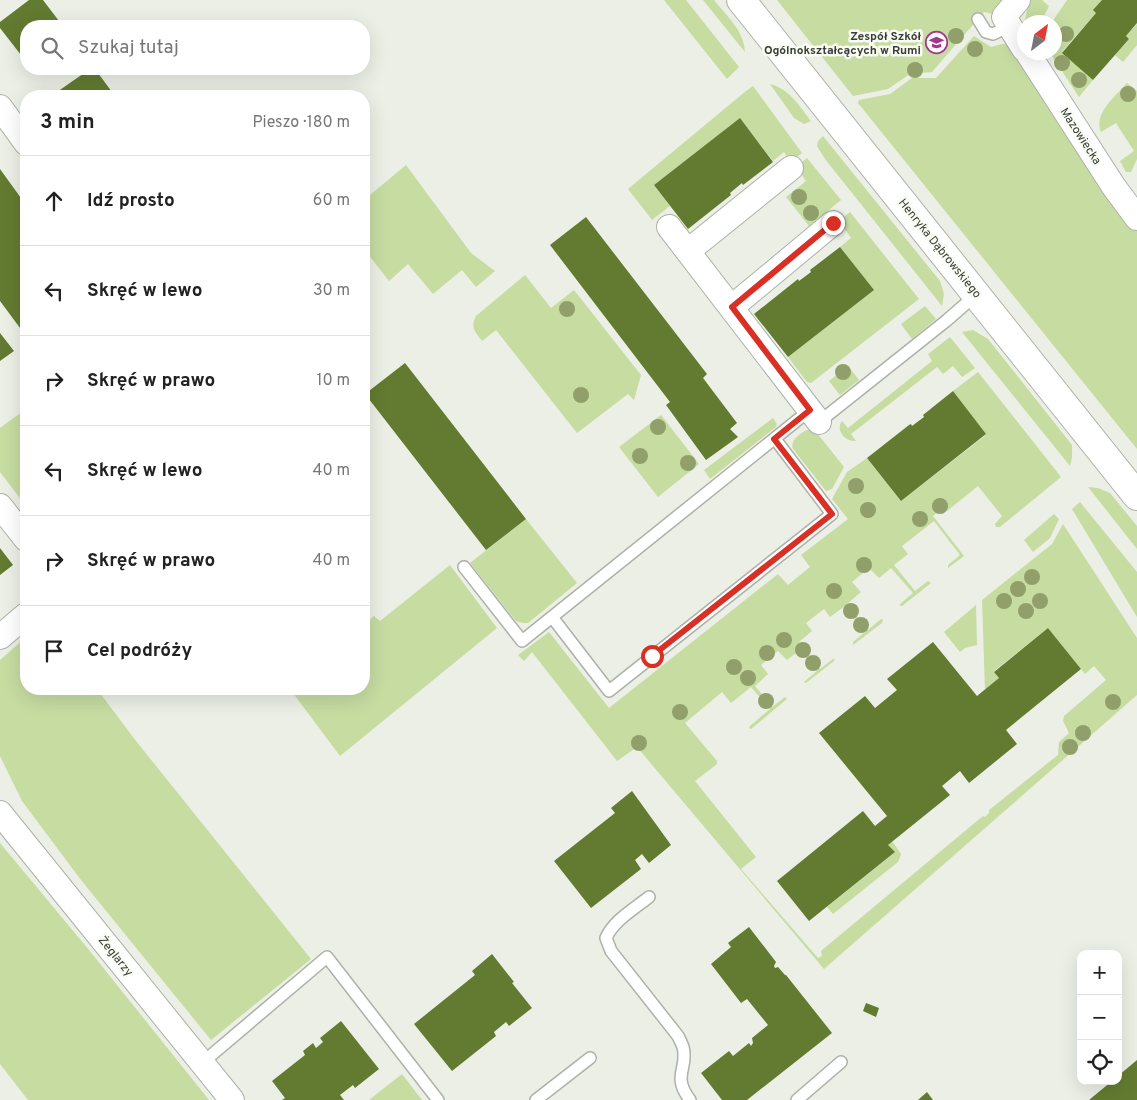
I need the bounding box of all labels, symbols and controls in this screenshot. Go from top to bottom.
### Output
north arrow [1017,15,1062,60]
search box [20,20,370,75]
place label: Zespół Szkół Ogólnokształcących w Rumi [764,29,921,59]
school or university icon: Zespół Szkół Ogólnokształcących w Rumi [925,31,949,55]
icon: search [38,34,66,62]
text: Szukaj tutaj [78,36,179,60]
street label: Mazowiecka [1056,105,1105,168]
text: 3 min [40,109,95,136]
text: Pieszo · 180 m [253,113,350,133]
icon: ahead [40,187,68,215]
text: Idź prosto [87,189,175,213]
text: 60 m [313,191,350,211]
street label: Henryka Dąbrowskiego [894,195,985,302]
route end [822,212,845,235]
icon: left [40,277,68,305]
text: Skręć w lewo [87,279,202,303]
text: 30 m [313,281,350,301]
icon: right [40,367,68,395]
text: Skręć w prawo [87,369,215,393]
text: 10 m [316,371,350,391]
icon: left [40,457,68,485]
text: Skręć w lewo [87,459,202,483]
text: 40 m [312,461,350,481]
icon: right [40,547,68,575]
text: Skręć w prawo [87,549,215,573]
text: 40 m [312,551,350,571]
icon: arrive [40,637,68,665]
text: Cel podróży [87,639,192,663]
route start [641,645,664,668]
street label: Żeglarzy [94,933,136,980]
map controls [1077,950,1122,1085]
button: + [1077,950,1122,995]
button: − [1077,995,1122,1040]
button: locate [1077,1040,1122,1085]

